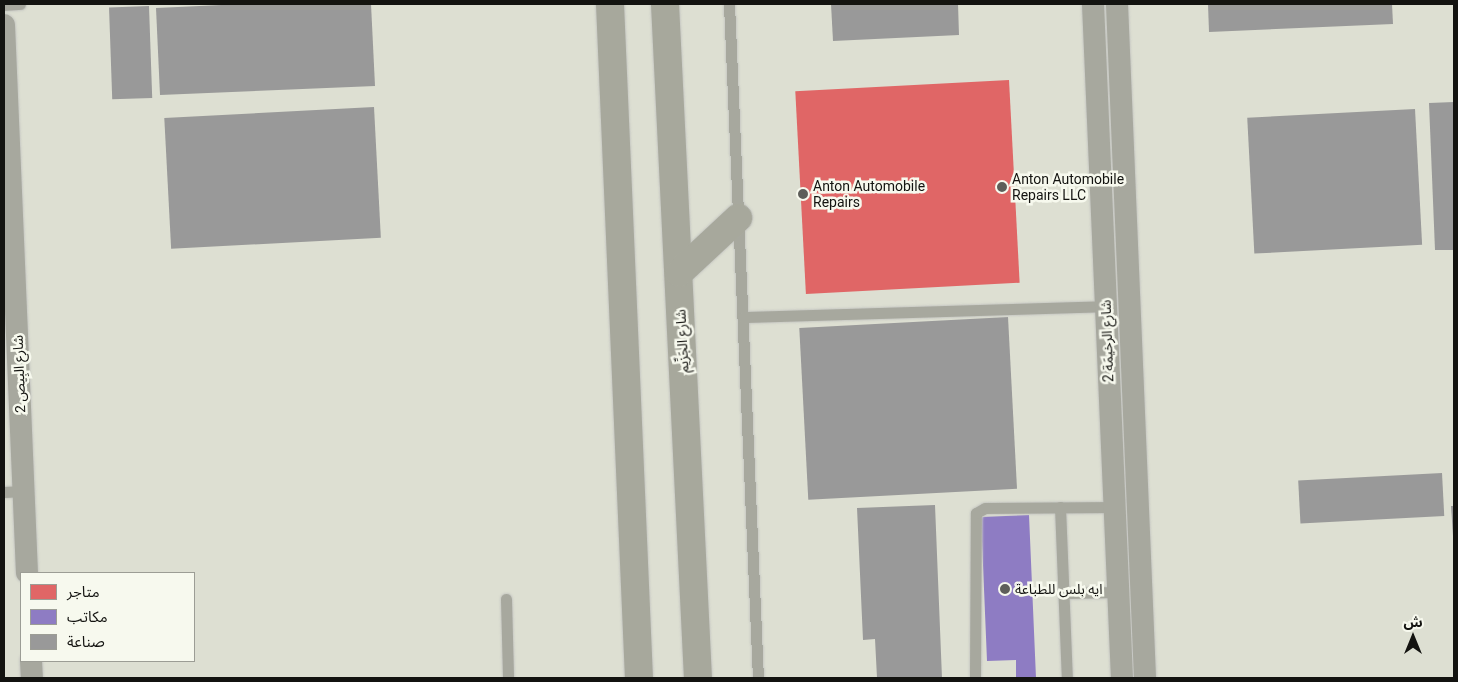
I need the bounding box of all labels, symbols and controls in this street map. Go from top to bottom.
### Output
place label: Anton Automobile Repairs LLC [1012,171,1124,203]
place label: Anton Automobile Repairs [813,178,925,210]
marker: Anton Automobile Repairs LLC [996,181,1008,193]
marker: Anton Automobile Repairs [797,188,809,200]
street label: شارع الرخيمَة 2 [1097,300,1117,382]
street label: شارع الجَزِّيم [672,309,692,373]
street label: شارع البِيص 2 [9,335,29,413]
legend [20,572,195,662]
place label: ايه بلس للطباعة [1015,581,1103,597]
text: متاجر [67,583,100,601]
marker: ايه بلس للطباعة [999,583,1011,595]
text: مكاتب [67,608,108,626]
north arrow [1388,612,1438,662]
text: ش [1403,614,1423,630]
text: صناعة [67,633,105,651]

